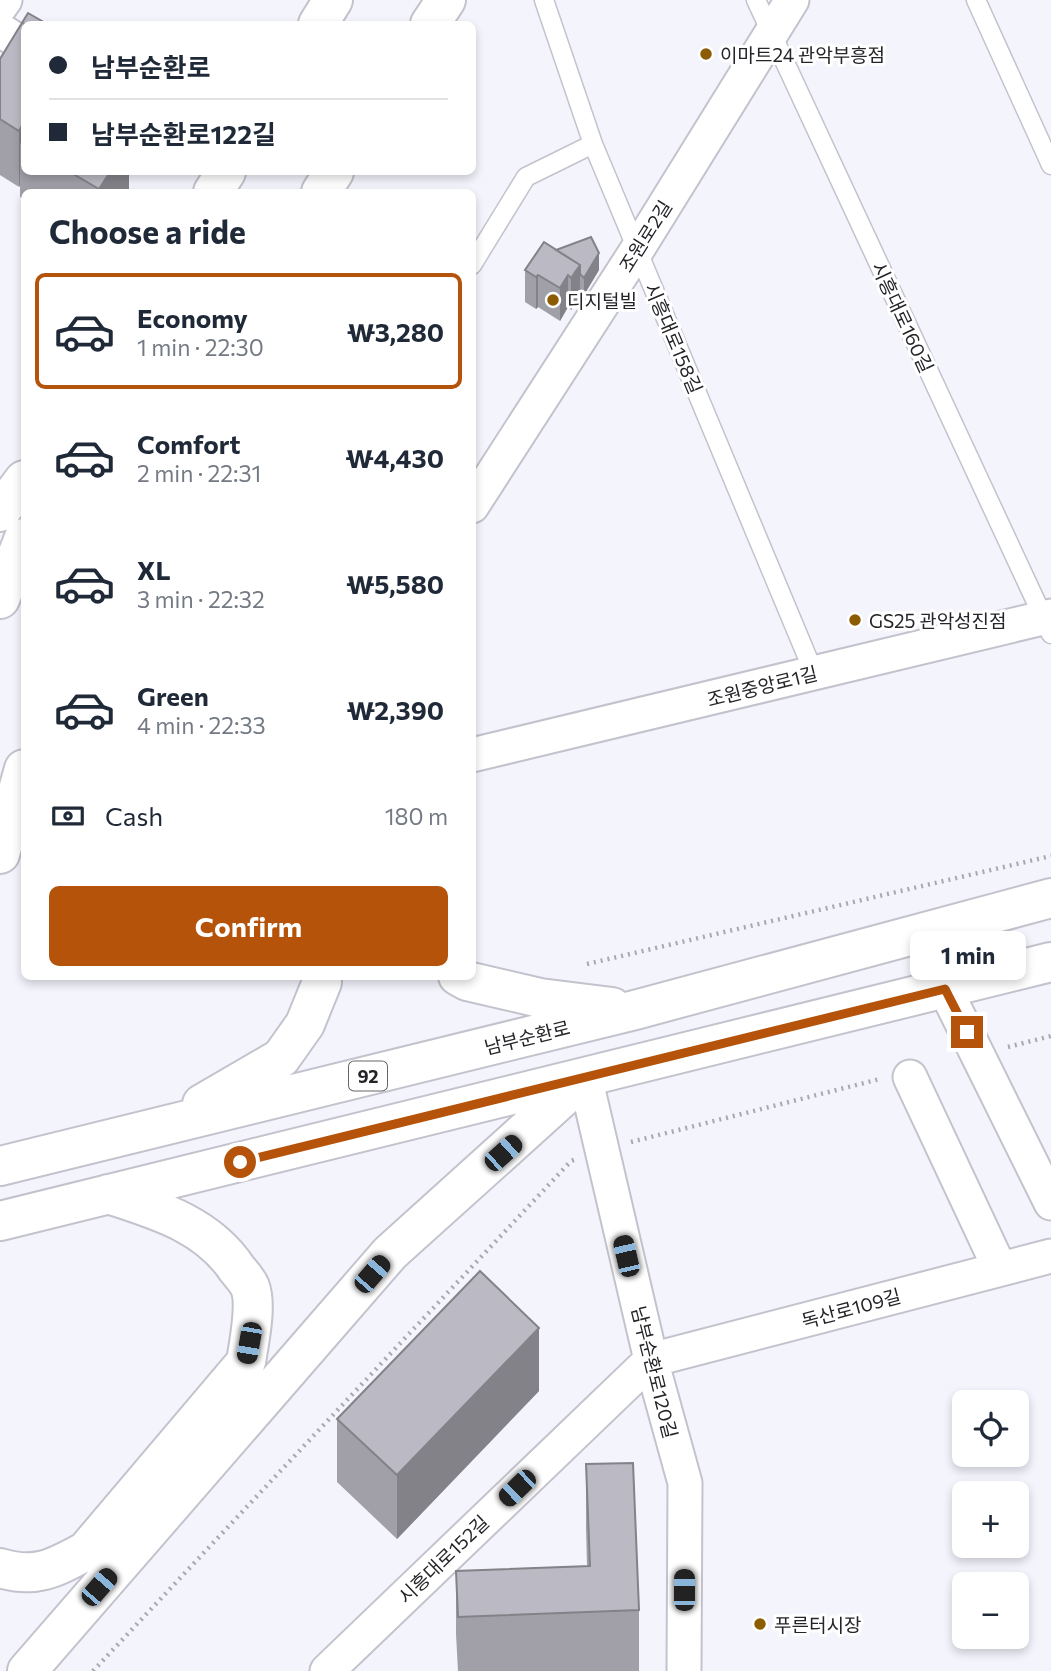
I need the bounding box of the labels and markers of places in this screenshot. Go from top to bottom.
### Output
place label: 이마트24 관악부흥점 [720,43,885,66]
marker: 이마트24 관악부흥점 [698,46,714,62]
place label: 디지털빌 [567,289,637,312]
marker: 디지털빌 [545,292,561,308]
place label: GS25 관악성진점 [869,609,1007,632]
marker: GS25 관악성진점 [847,612,863,628]
place label: 푸른터시장 [774,1613,861,1636]
marker: 푸른터시장 [752,1616,768,1632]

